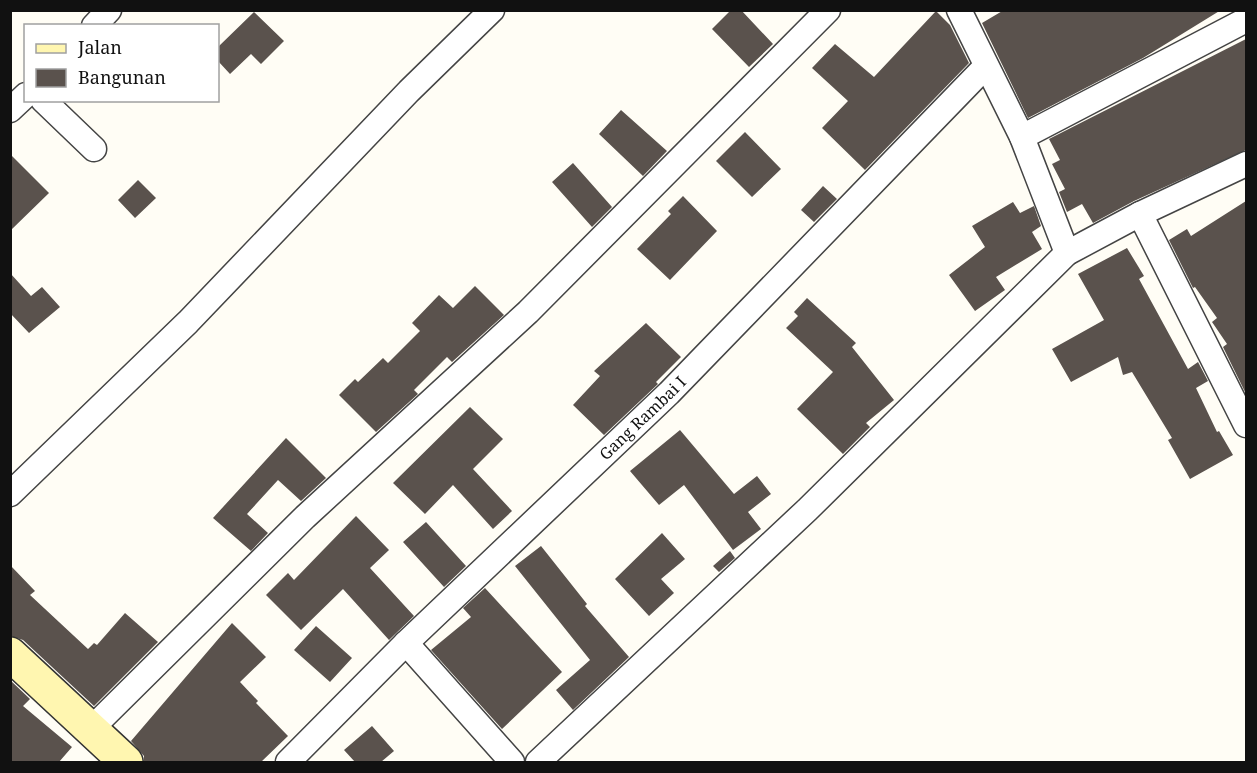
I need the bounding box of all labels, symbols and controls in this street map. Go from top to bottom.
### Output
legend [24,24,219,102]
text: Jalan [77,35,122,59]
text: Bangunan [78,65,166,89]
street label: Gang Rambai I [594,371,691,465]

